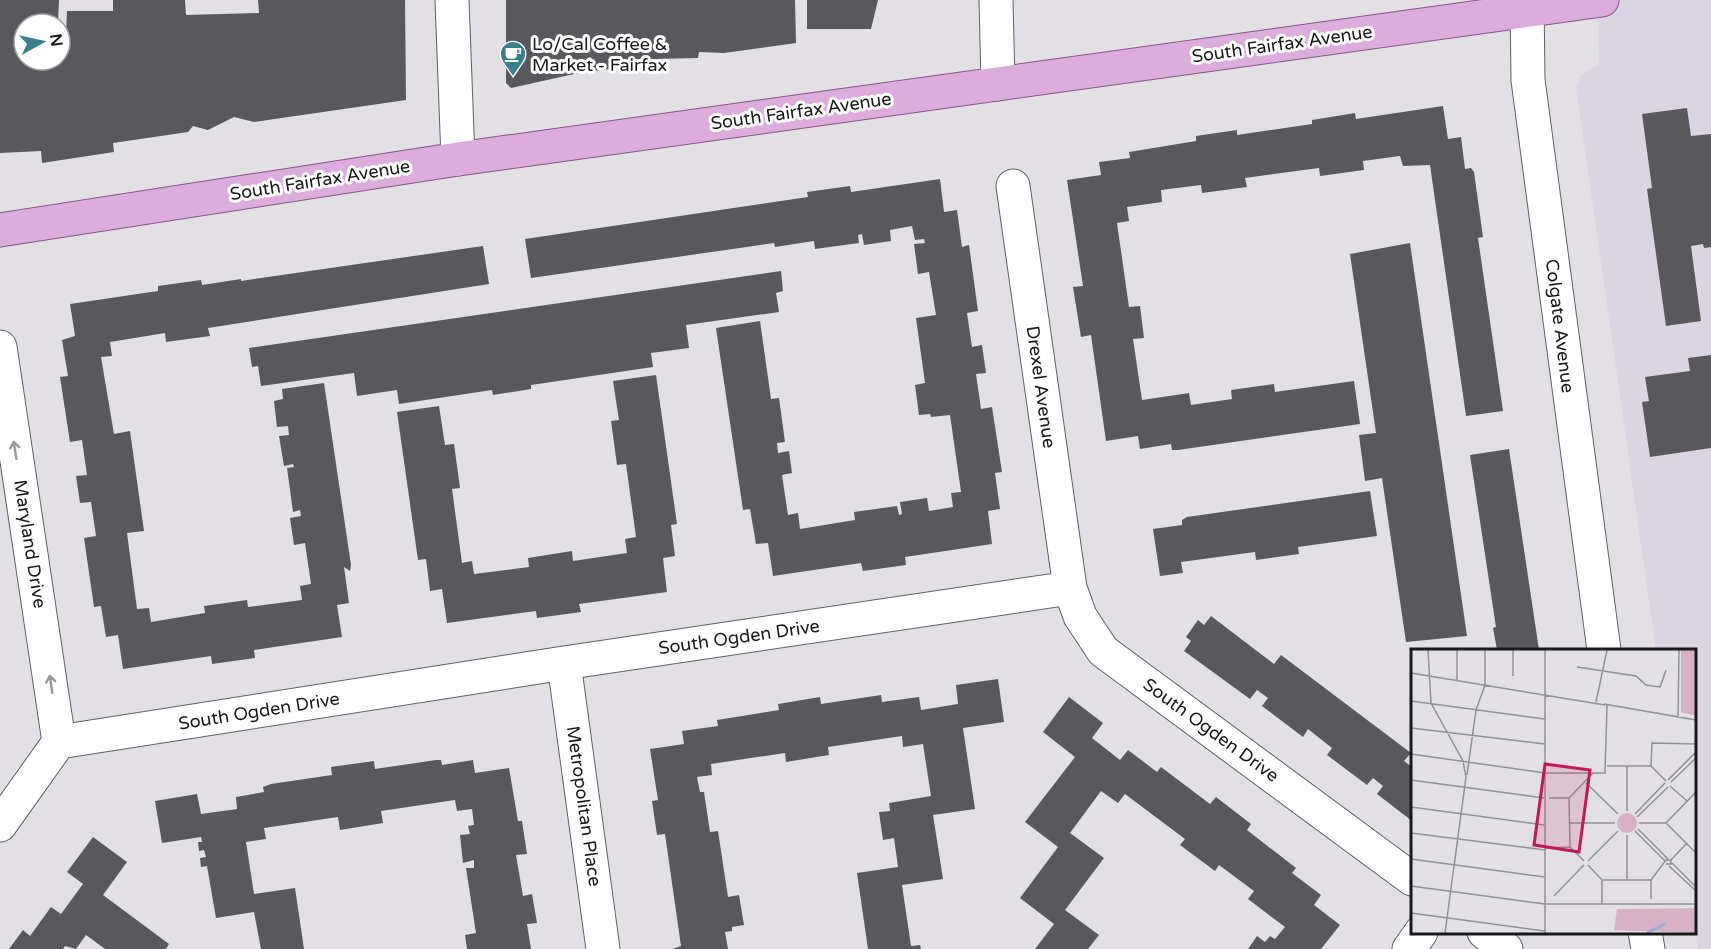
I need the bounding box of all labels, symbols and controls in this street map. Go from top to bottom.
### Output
north arrow [12,12,72,72]
street label: South Fairfax Avenue [1190,20,1374,68]
text: N [45,32,67,48]
place label: Lo/Cal Coffee & Market - Fairfax [532,33,668,76]
cafe icon: Lo/Cal Coffee & Market - Fairfax [498,39,528,77]
street label: South Fairfax Avenue [709,87,893,135]
street label: South Fairfax Avenue [228,155,412,205]
street label: Colgate Avenue [1541,258,1579,394]
street label: Drexel Avenue [1022,324,1060,450]
one-way arrow [10,440,21,460]
street label: Maryland Drive [9,478,51,610]
street label: South Ogden Drive [657,615,821,659]
inset map [1411,649,1696,934]
street label: South Ogden Drive [1139,673,1283,787]
one-way arrow [45,675,56,694]
street label: South Ogden Drive [177,687,341,735]
street label: Metropolitan Place [562,724,606,888]

